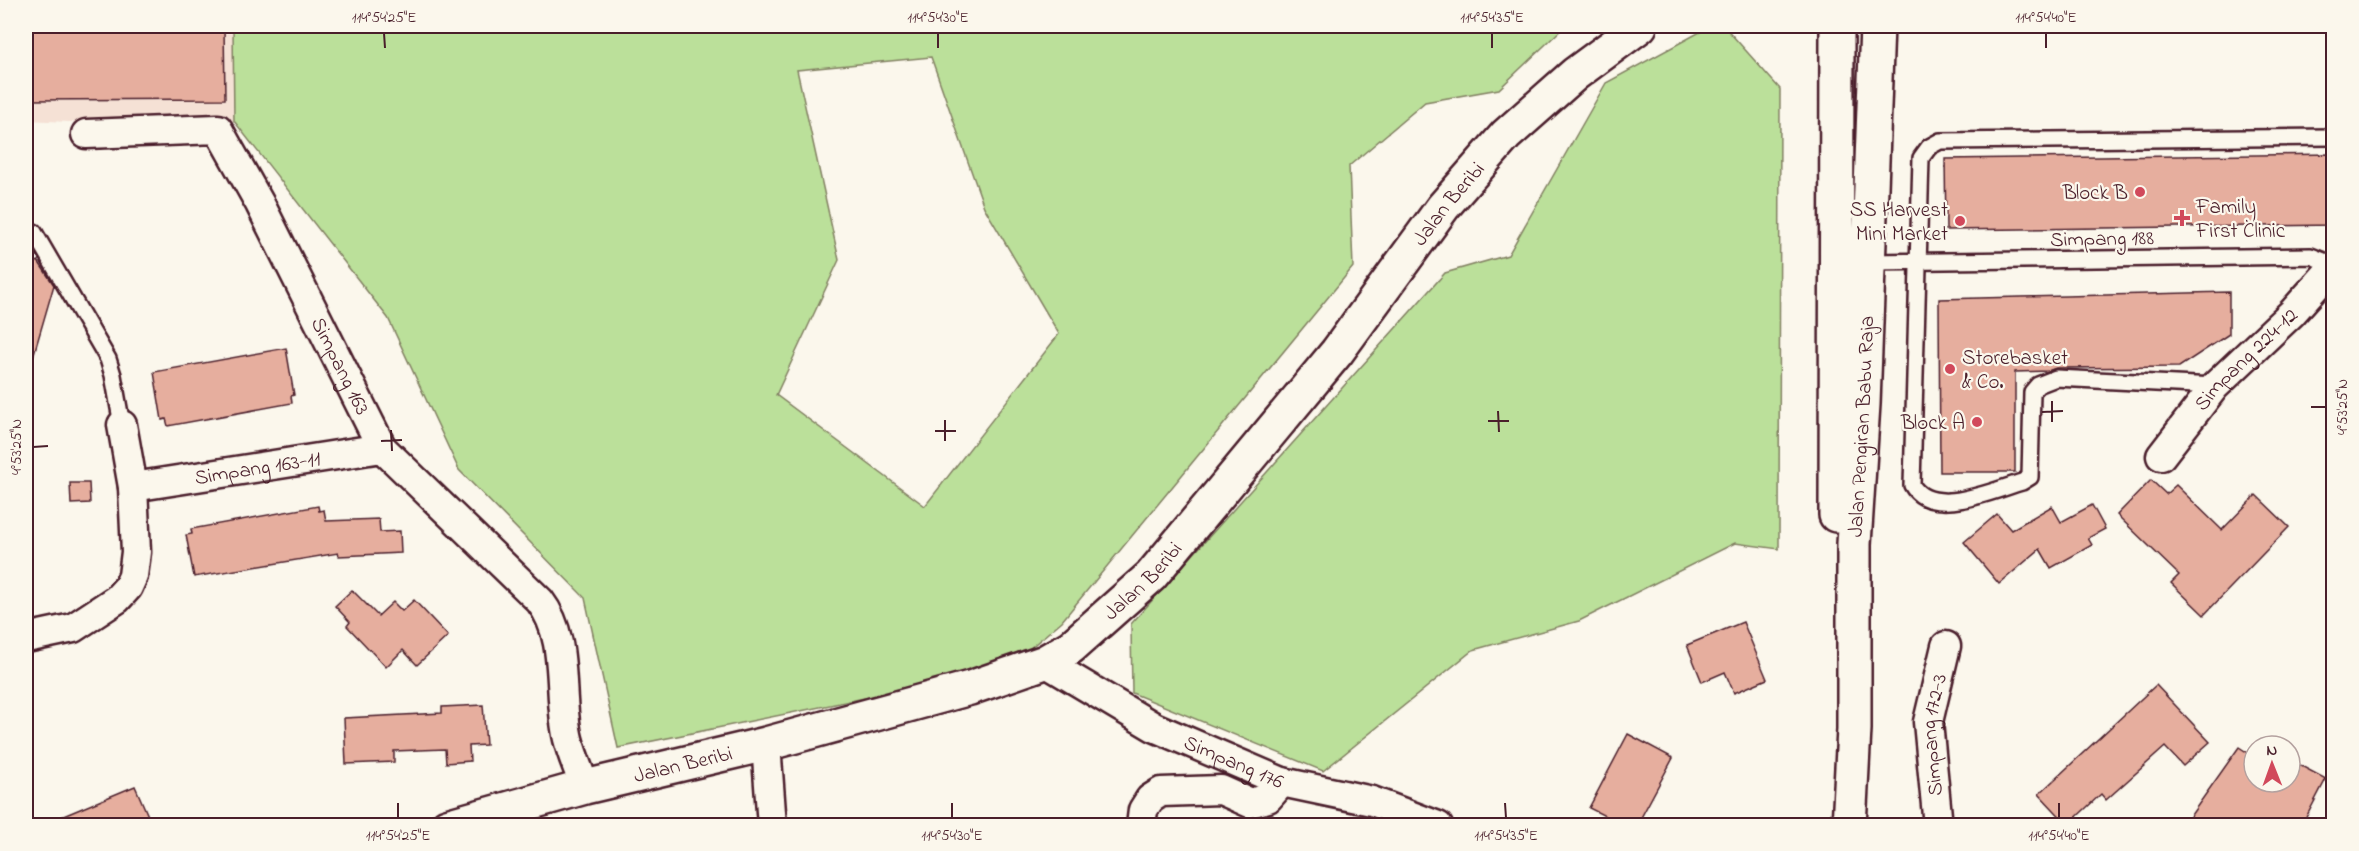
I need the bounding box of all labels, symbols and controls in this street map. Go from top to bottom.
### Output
text: 114°54'25"E [352,7,416,29]
text: 114°54'30"E [907,7,969,29]
text: 114°54'35"E [1460,7,1524,29]
text: 114°54'40"E [2015,7,2077,29]
street label: Jalan Beribi [1406,156,1493,253]
place label: Block B [2062,179,2128,209]
marker: Block B [2133,185,2147,199]
place label: Family First Clinic [2195,193,2286,247]
place label: SS Harvest Mini Market [1850,196,1948,250]
marker: Family First Clinic [2173,209,2191,227]
marker: SS Harvest Mini Market [1953,214,1967,228]
street label: Simpang 188 [2050,224,2154,258]
street label: Simpang 224-12 [2188,302,2305,418]
street label: Simpang 163 [302,313,376,421]
street label: Jalan Pengiran Babu Raja [1841,315,1883,538]
place label: Storebasket & Co. [1962,344,2068,398]
marker: Storebasket & Co. [1943,362,1957,376]
text: 4°53'25"N [2332,379,2354,435]
place label: Block A [1900,409,1965,439]
marker: Block A [1970,415,1984,429]
text: 4°53'25"N [6,419,28,475]
street label: Simpang 163-11 [193,445,323,494]
street label: Jalan Beribi [1098,536,1190,628]
street label: Simpang 172-3 [1915,671,1956,797]
street label: Simpang 176 [1179,729,1288,798]
north arrow [2242,734,2302,794]
street label: Jalan Beribi [631,739,736,792]
text: N [2266,739,2278,763]
text: 114°54'25"E [366,825,430,847]
text: 114°54'30"E [921,825,983,847]
text: 114°54'35"E [1474,825,1538,847]
text: 114°54'40"E [2028,825,2090,847]

